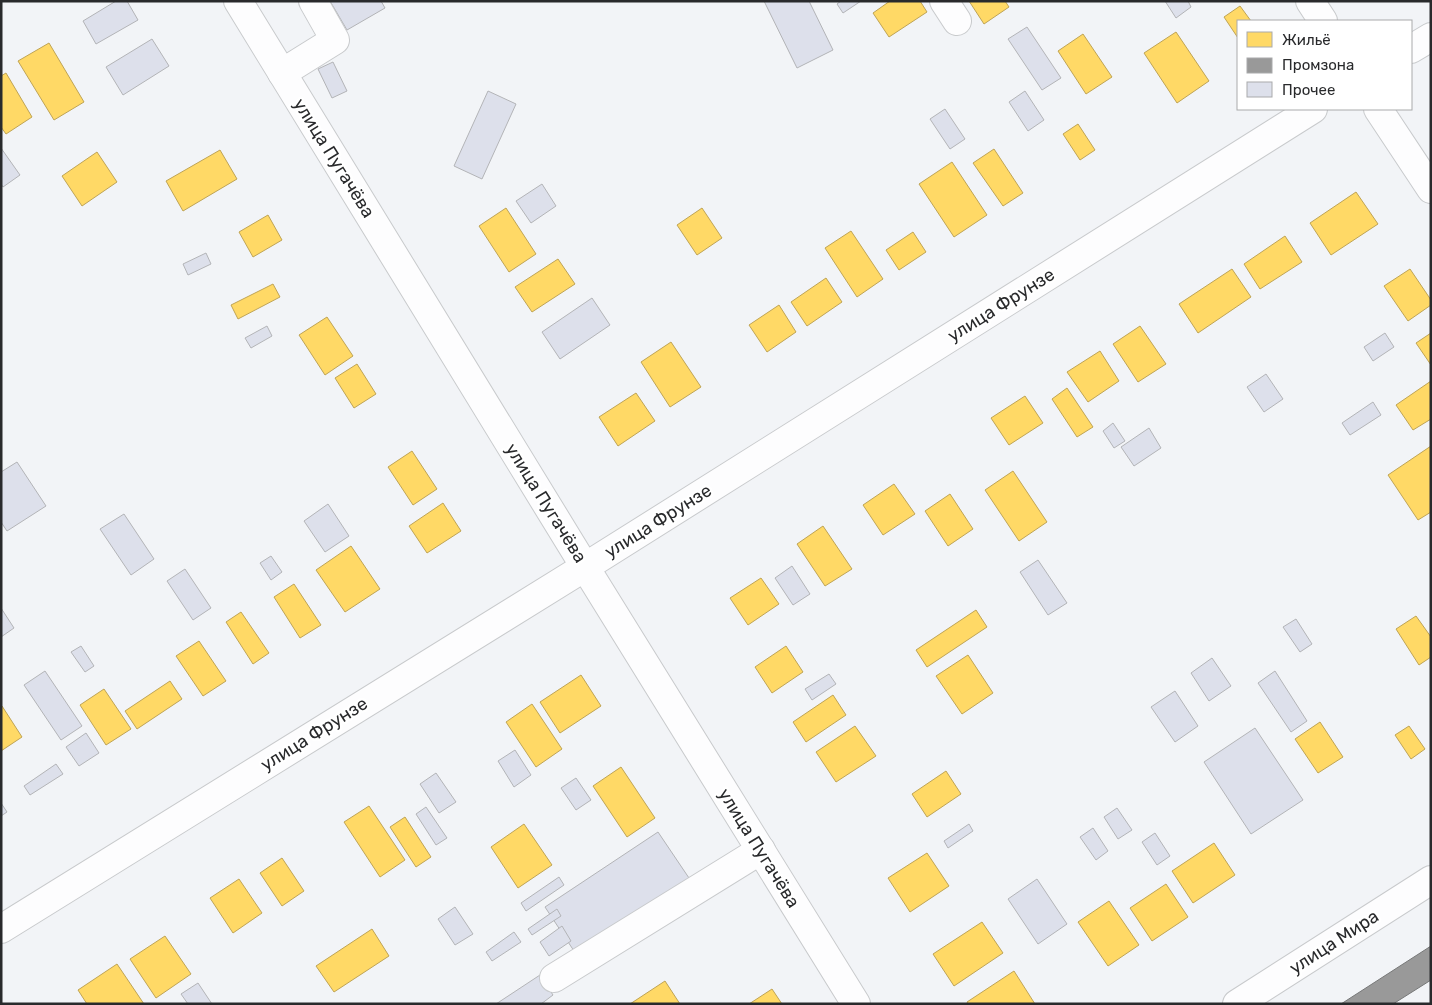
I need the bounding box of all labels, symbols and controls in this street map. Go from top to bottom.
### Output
legend [1237,20,1412,110]
text: Жильё [1282,31,1331,49]
text: Промзона [1282,56,1354,74]
text: Прочее [1282,81,1335,99]
street label: улица Пугачёва [288,94,380,222]
street label: улица Фрунзе [943,263,1059,347]
street label: улица Пугачёва [500,439,592,567]
street label: улица Фрунзе [600,479,716,563]
street label: улица Фрунзе [256,692,372,776]
street label: улица Пугачёва [713,784,805,912]
street label: улица Мира [1285,905,1383,979]

